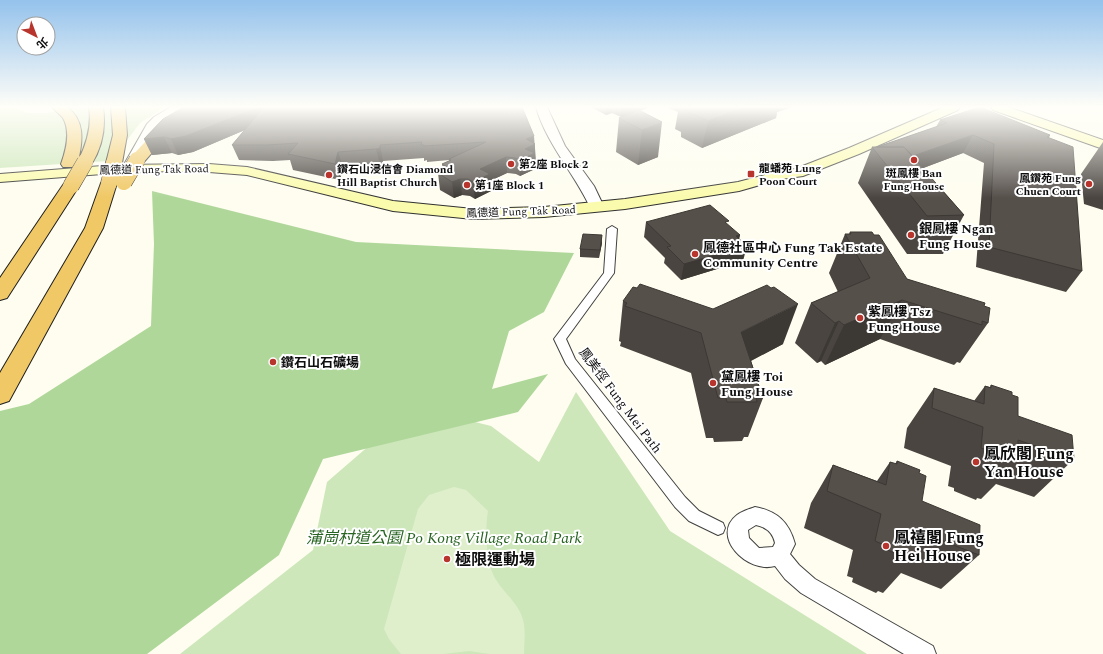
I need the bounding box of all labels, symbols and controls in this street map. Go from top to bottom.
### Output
north arrow [16,16,56,56]
text: 北 [33,33,52,53]
marker: 斑鳳樓 Ban Fung House [909,155,919,165]
place label: 第2座 Block 2 [519,156,588,173]
marker: 第2座 Block 2 [506,159,516,169]
street label: 鳳德道 Fung Tak Road [99,160,209,179]
place label: 龍蟠苑 Lung Poon Court [759,160,821,190]
place label: 鑽石山浸信會 Diamond Hill Baptist Church [337,161,454,191]
place label: 斑鳳樓 Ban Fung House [884,165,945,195]
marker: 龍蟠苑 Lung Poon Court [746,169,756,179]
marker: 鑽石山浸信會 Diamond Hill Baptist Church [324,170,334,180]
place label: 鳳鑽苑 Fung Chuen Court [1016,170,1081,200]
place label: 第1座 Block 1 [475,177,544,194]
marker: 鳳鑽苑 Fung Chuen Court [1084,179,1094,189]
marker: 第1座 Block 1 [462,180,472,190]
street label: 鳳德道 Fung Tak Road [466,201,576,222]
place label: 銀鳳樓 Ngan Fung House [919,219,994,254]
marker: 銀鳳樓 Ngan Fung House [906,230,916,240]
place label: 鳳德社區中心 Fung Tak Estate Community Centre [703,238,882,273]
marker: 鳳德社區中心 Fung Tak Estate Community Centre [690,249,700,259]
place label: 紫鳳樓 Tsz Fung House [868,302,940,337]
marker: 紫鳳樓 Tsz Fung House [855,313,865,323]
street label: 鳳美徑 Fung Mei Path [574,344,667,458]
place label: 鑽石山石礦場 [281,353,359,373]
marker: 鑽石山石礦場 [268,357,278,367]
place label: 黛鳳樓 Toi Fung House [721,367,793,402]
marker: 黛鳳樓 Toi Fung House [708,378,718,388]
place label: 鳳欣閣 Fung Yan House [984,442,1074,484]
marker: 鳳欣閣 Fung Yan House [971,457,981,467]
park label: 蒲崗村道公園 Po Kong Village Road Park [306,526,583,550]
place label: 鳳禧閣 Fung Hei House [894,526,984,568]
marker: 鳳禧閣 Fung Hei House [881,541,891,551]
place label: 極限運動場 [455,548,535,572]
marker: 極限運動場 [442,554,452,564]

